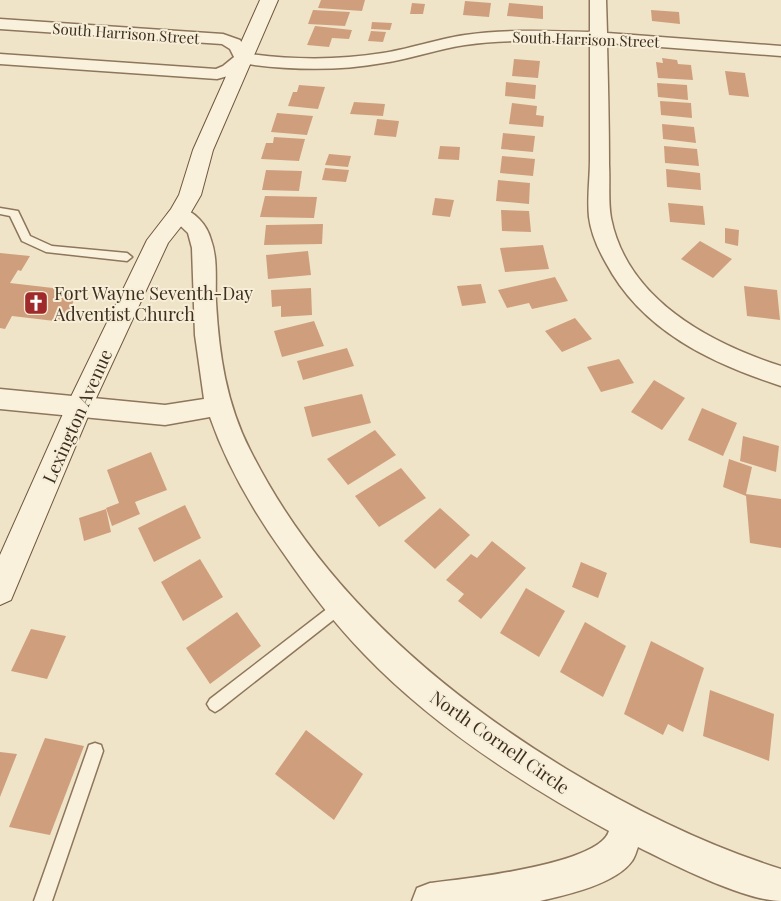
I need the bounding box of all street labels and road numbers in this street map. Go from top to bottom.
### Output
street label: South Harrison Street [52,18,201,48]
street label: South Harrison Street [512,26,661,52]
street label: Lexington Avenue [37,345,117,487]
street label: North Cornell Circle [426,685,574,799]

